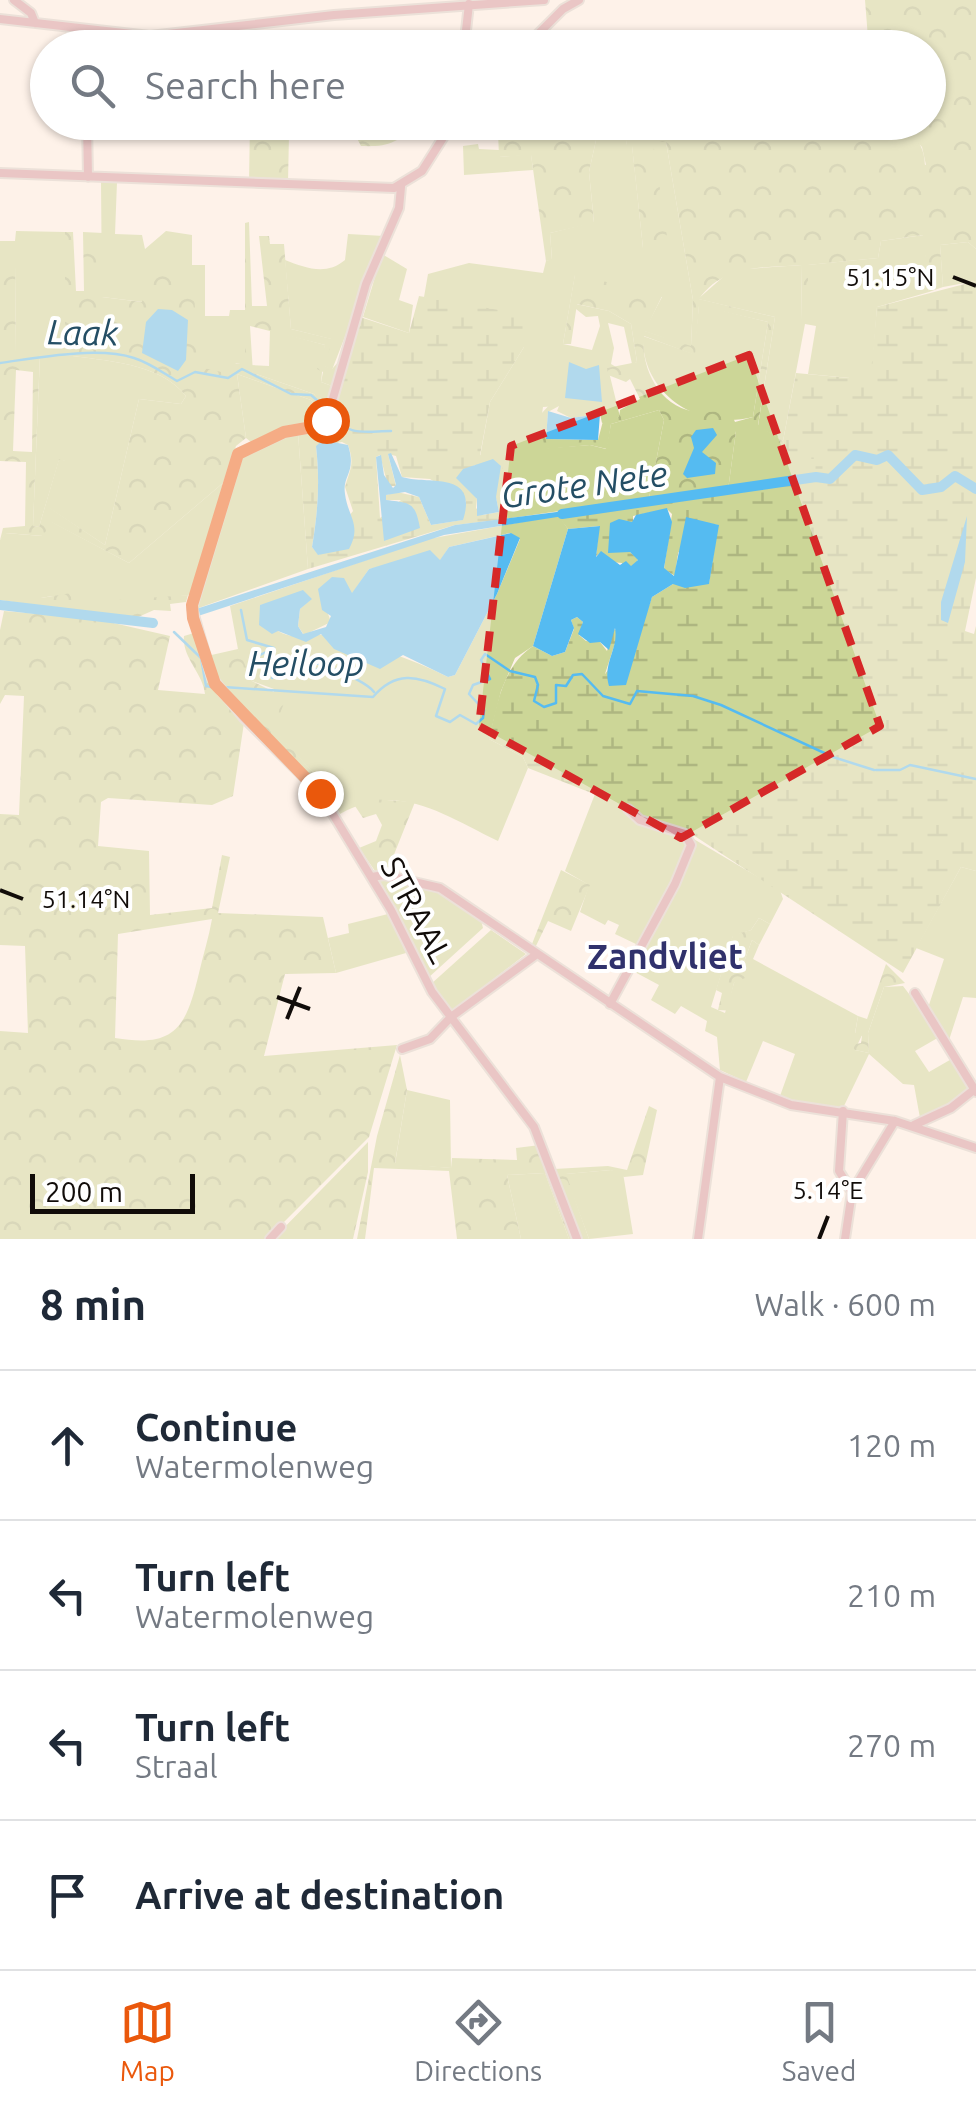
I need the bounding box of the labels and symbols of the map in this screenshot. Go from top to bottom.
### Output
text: 51.15°N [846,263,934,291]
water label: Laak [47,311,119,353]
route start [304,398,350,444]
water label: Grote Nete [498,452,670,515]
water label: Heiloop [248,643,364,683]
route end [298,771,344,817]
street label: STRAAL [374,851,460,968]
text: 51.14°N [42,885,130,913]
district label: Zandvliet [587,936,743,976]
scale bar [30,1169,195,1214]
text: 5.14°E [793,1176,863,1204]

